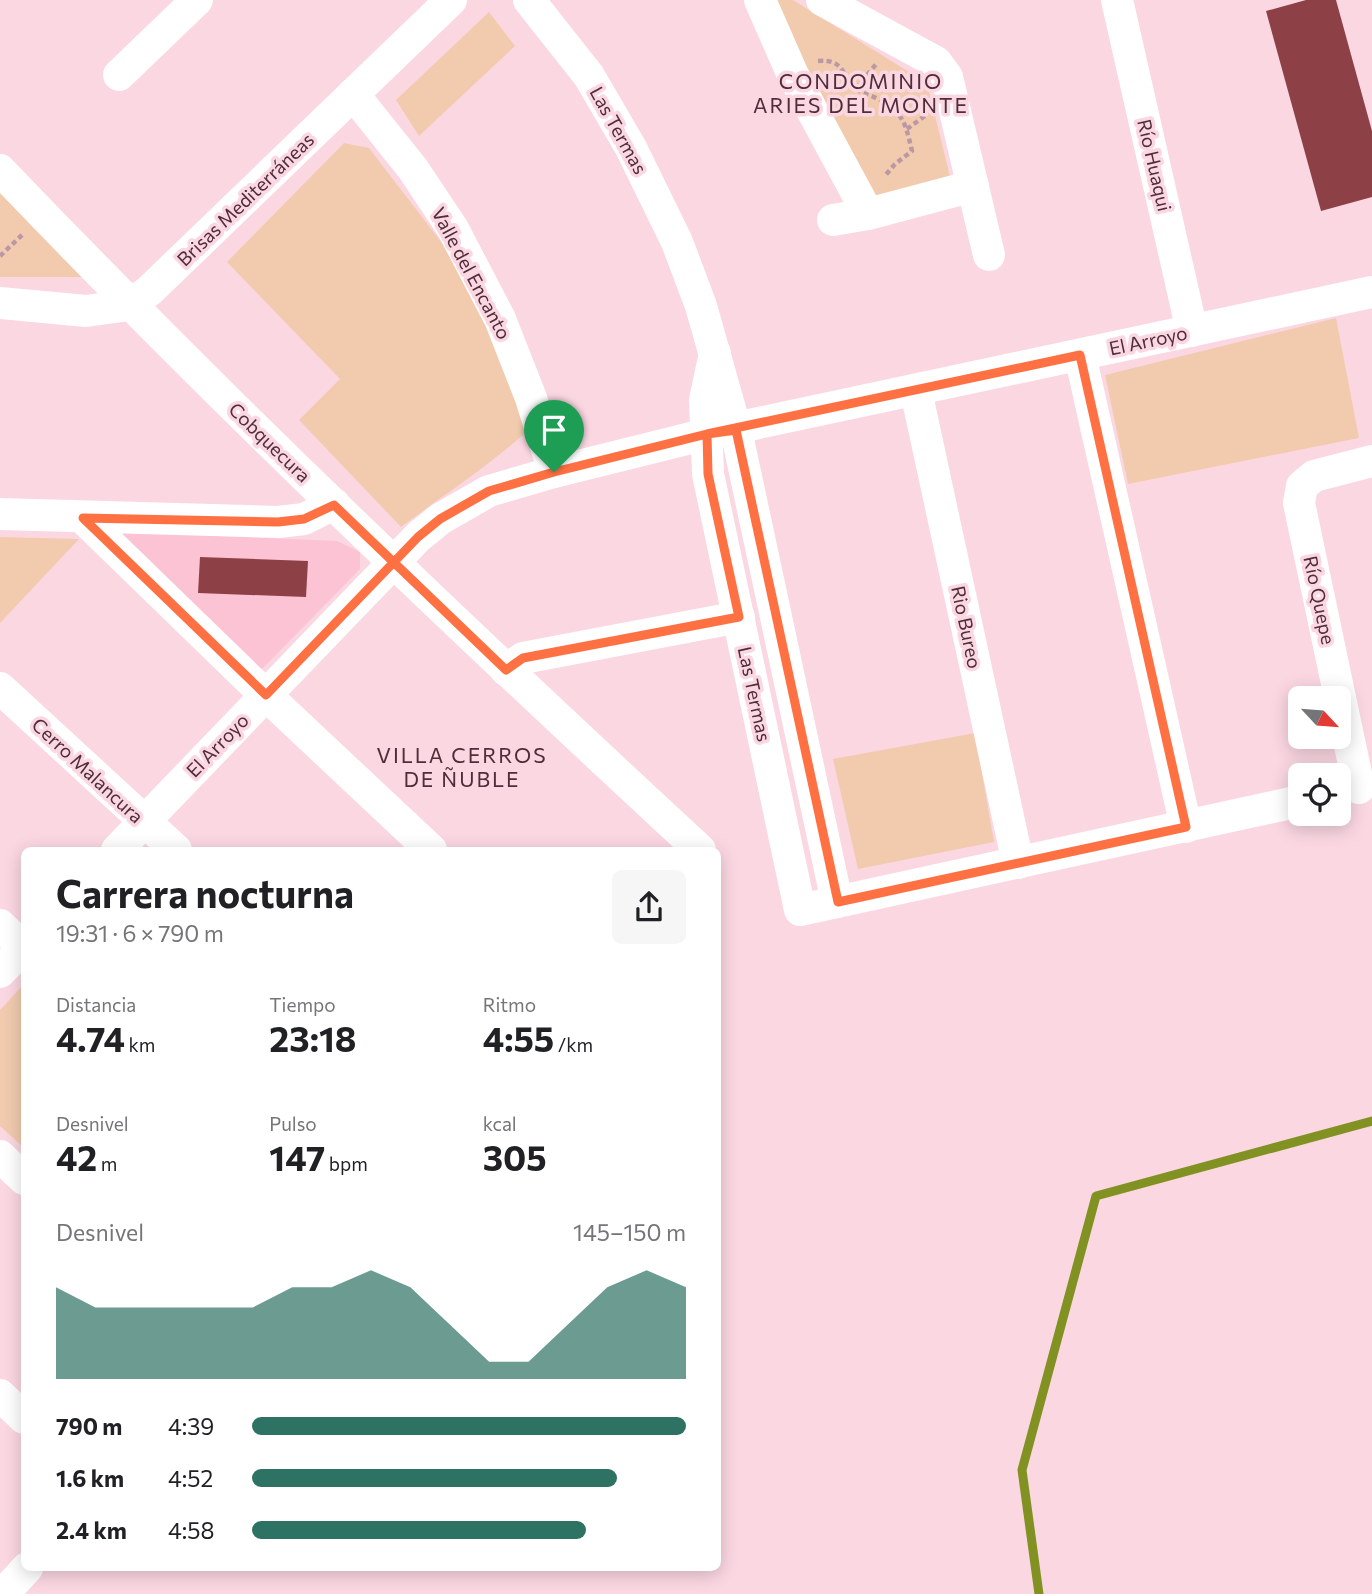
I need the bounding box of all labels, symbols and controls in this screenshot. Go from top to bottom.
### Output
district label: CONDOMINIO ARIES DEL MONTE [753,68,969,117]
street label: Las Termas [586,82,652,178]
street label: Río Huaqui [1133,117,1177,213]
street label: Brisas Mediterráneas [172,128,318,270]
street label: Valle del Encanto [428,203,516,343]
street label: El Arroyo [1107,320,1189,360]
street label: Cobquecura [224,397,316,487]
pin [524,400,584,472]
icon: arrive [535,411,573,449]
street label: Río Quepe [1299,554,1341,646]
street label: Rio Bureo [947,583,987,671]
street label: Las Termas [734,644,776,744]
north arrow [1288,686,1351,749]
map controls [1288,686,1351,826]
street label: El Arroyo [181,708,253,782]
street label: Cerro Malancura [28,713,148,827]
district label: VILLA CERROS DE ÑUBLE [377,742,547,791]
button: locate [1288,763,1351,826]
text: Carrera nocturna [56,869,354,916]
button: share [612,870,686,944]
text: 19:31 · 6 × 790 m [56,919,224,947]
text: Distancia [56,993,136,1016]
text: Tiempo [269,993,336,1016]
text: Ritmo [483,993,536,1016]
text: 4.74 [56,1016,125,1059]
text: 23:18 [269,1016,356,1059]
text: 4:55 [483,1016,554,1059]
text: km [125,1033,155,1056]
text: /km [554,1033,593,1056]
text: Desnivel [56,1112,129,1135]
text: Pulso [269,1112,317,1135]
text: kcal [483,1112,517,1135]
text: 42 [56,1135,97,1178]
text: 147 [269,1135,325,1178]
text: 305 [483,1135,547,1178]
text: m [97,1152,117,1175]
text: bpm [325,1152,368,1175]
text: Desnivel [56,1218,144,1246]
text: 145–150 m [573,1218,686,1246]
text: 790 m [56,1412,122,1440]
text: 4:39 [168,1412,214,1440]
text: 1.6 km [56,1464,124,1492]
text: 4:52 [168,1464,213,1492]
text: 2.4 km [56,1516,127,1544]
text: 4:58 [168,1516,214,1544]

